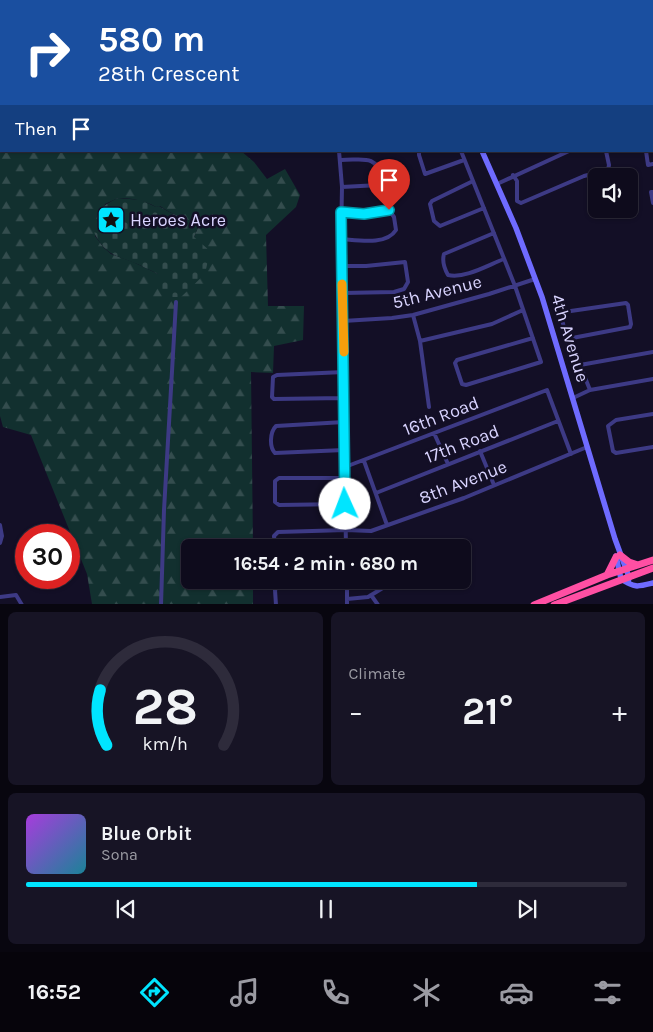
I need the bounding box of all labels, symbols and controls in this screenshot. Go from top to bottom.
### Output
text: 580 m [98,19,205,60]
icon: right [15,20,80,85]
text: 28th Crescent [98,61,240,87]
icon: arrive [67,115,95,143]
text: Then [15,118,57,140]
pin [368,159,410,210]
icon: arrive [375,166,403,194]
map controls [588,168,638,218]
button: sound [588,168,638,218]
place icon: Heroes Acre [96,205,126,235]
place label: Heroes Acre [130,209,226,231]
street label: 5th Avenue [390,270,484,314]
street label: 4th Avenue [546,291,594,385]
street label: 16th Road [400,391,482,441]
street label: 17th Road [422,420,502,468]
street label: 8th Avenue [416,455,510,509]
position arrow [318,477,370,529]
speed limit sign: 30 [15,524,80,589]
text: 16:54 · 2 min · 680 m [234,553,418,575]
text: Climate [349,664,406,683]
text: 28 [133,676,198,737]
text: 21° [462,689,513,734]
text: − [349,695,363,728]
text: + [612,695,627,728]
text: km/h [143,734,188,755]
text: Blue Orbit [101,823,192,845]
text: Sona [101,845,138,864]
icon: previous [112,895,140,923]
icon: pause [312,895,340,923]
icon: next [513,895,541,923]
icon: directions [137,975,172,1010]
icon: music [227,975,262,1010]
icon: phone [318,975,353,1010]
icon: climate [409,975,444,1010]
icon: car [499,975,534,1010]
icon: filters [590,975,625,1010]
text: 16:52 [28,979,81,1005]

